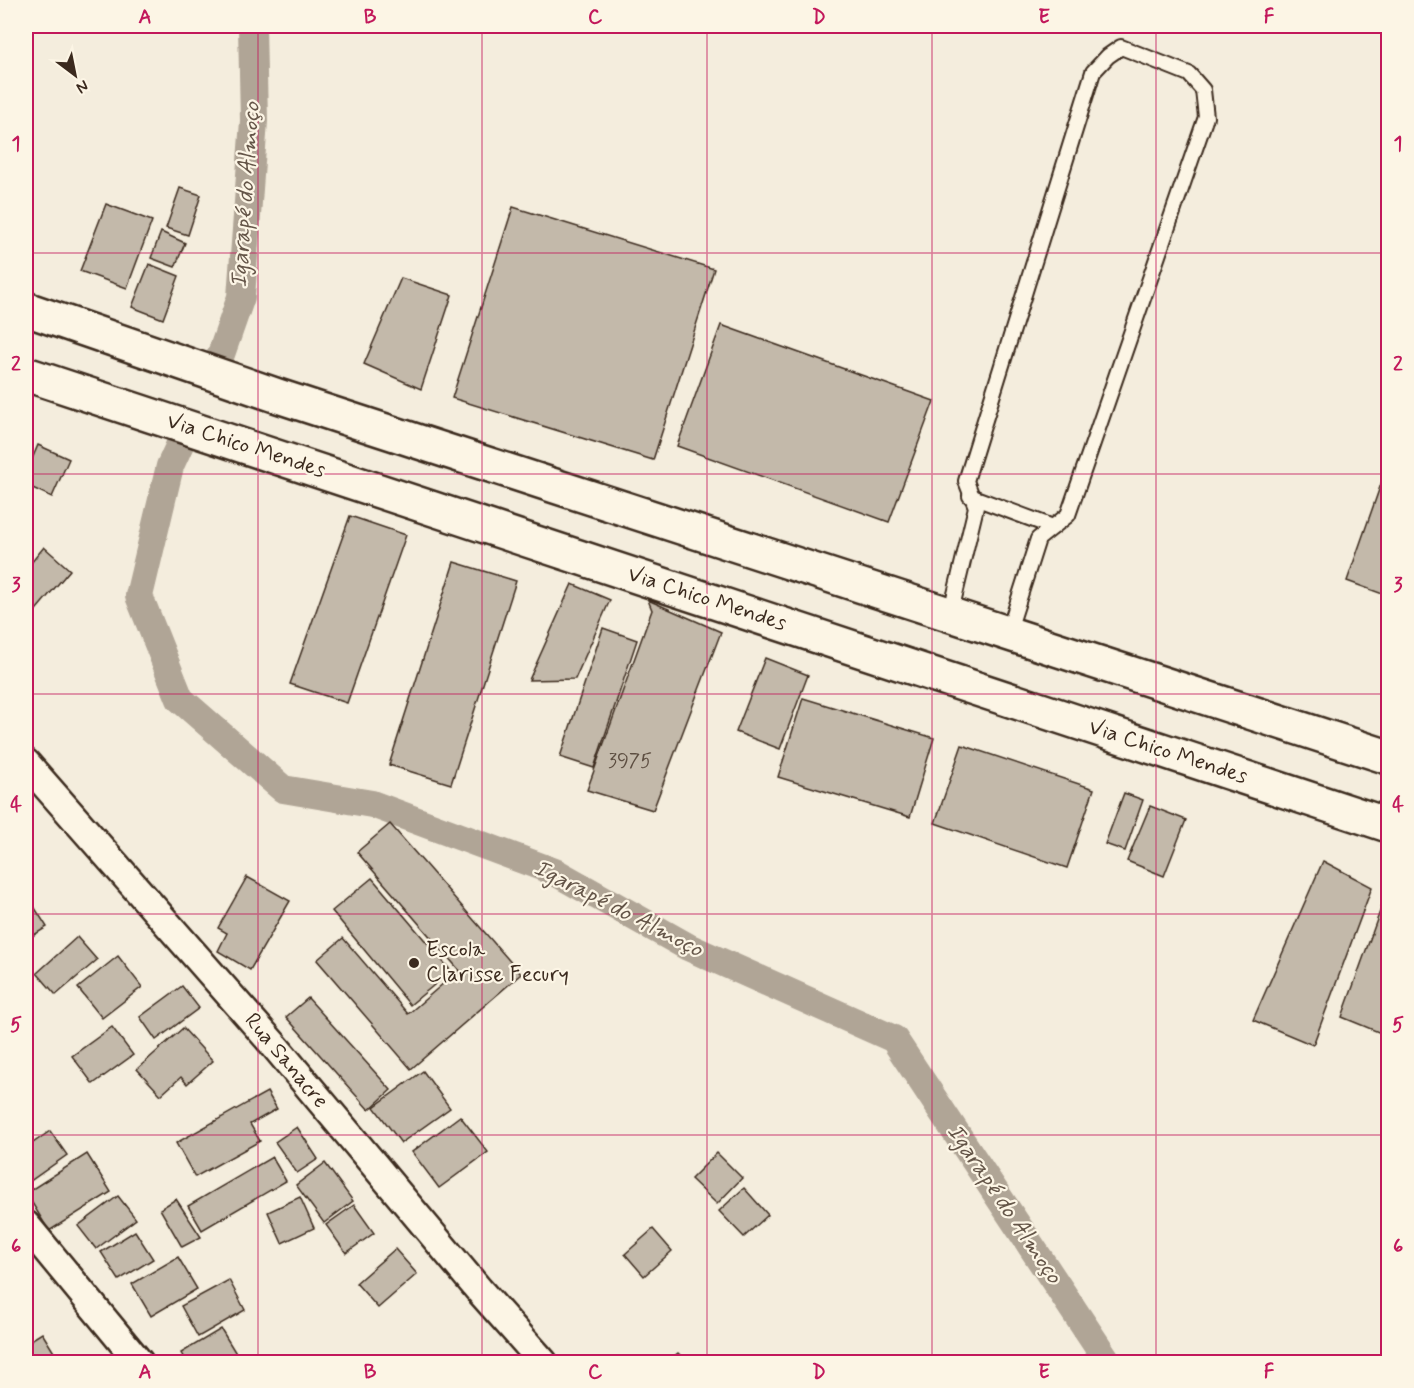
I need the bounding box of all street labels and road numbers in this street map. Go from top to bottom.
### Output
street label: Via Chico Mendes [163,407,329,485]
street label: Via Chico Mendes [624,560,790,638]
street label: Via Chico Mendes [1085,713,1251,791]
street label: Rua Sanacre [238,1007,334,1115]

